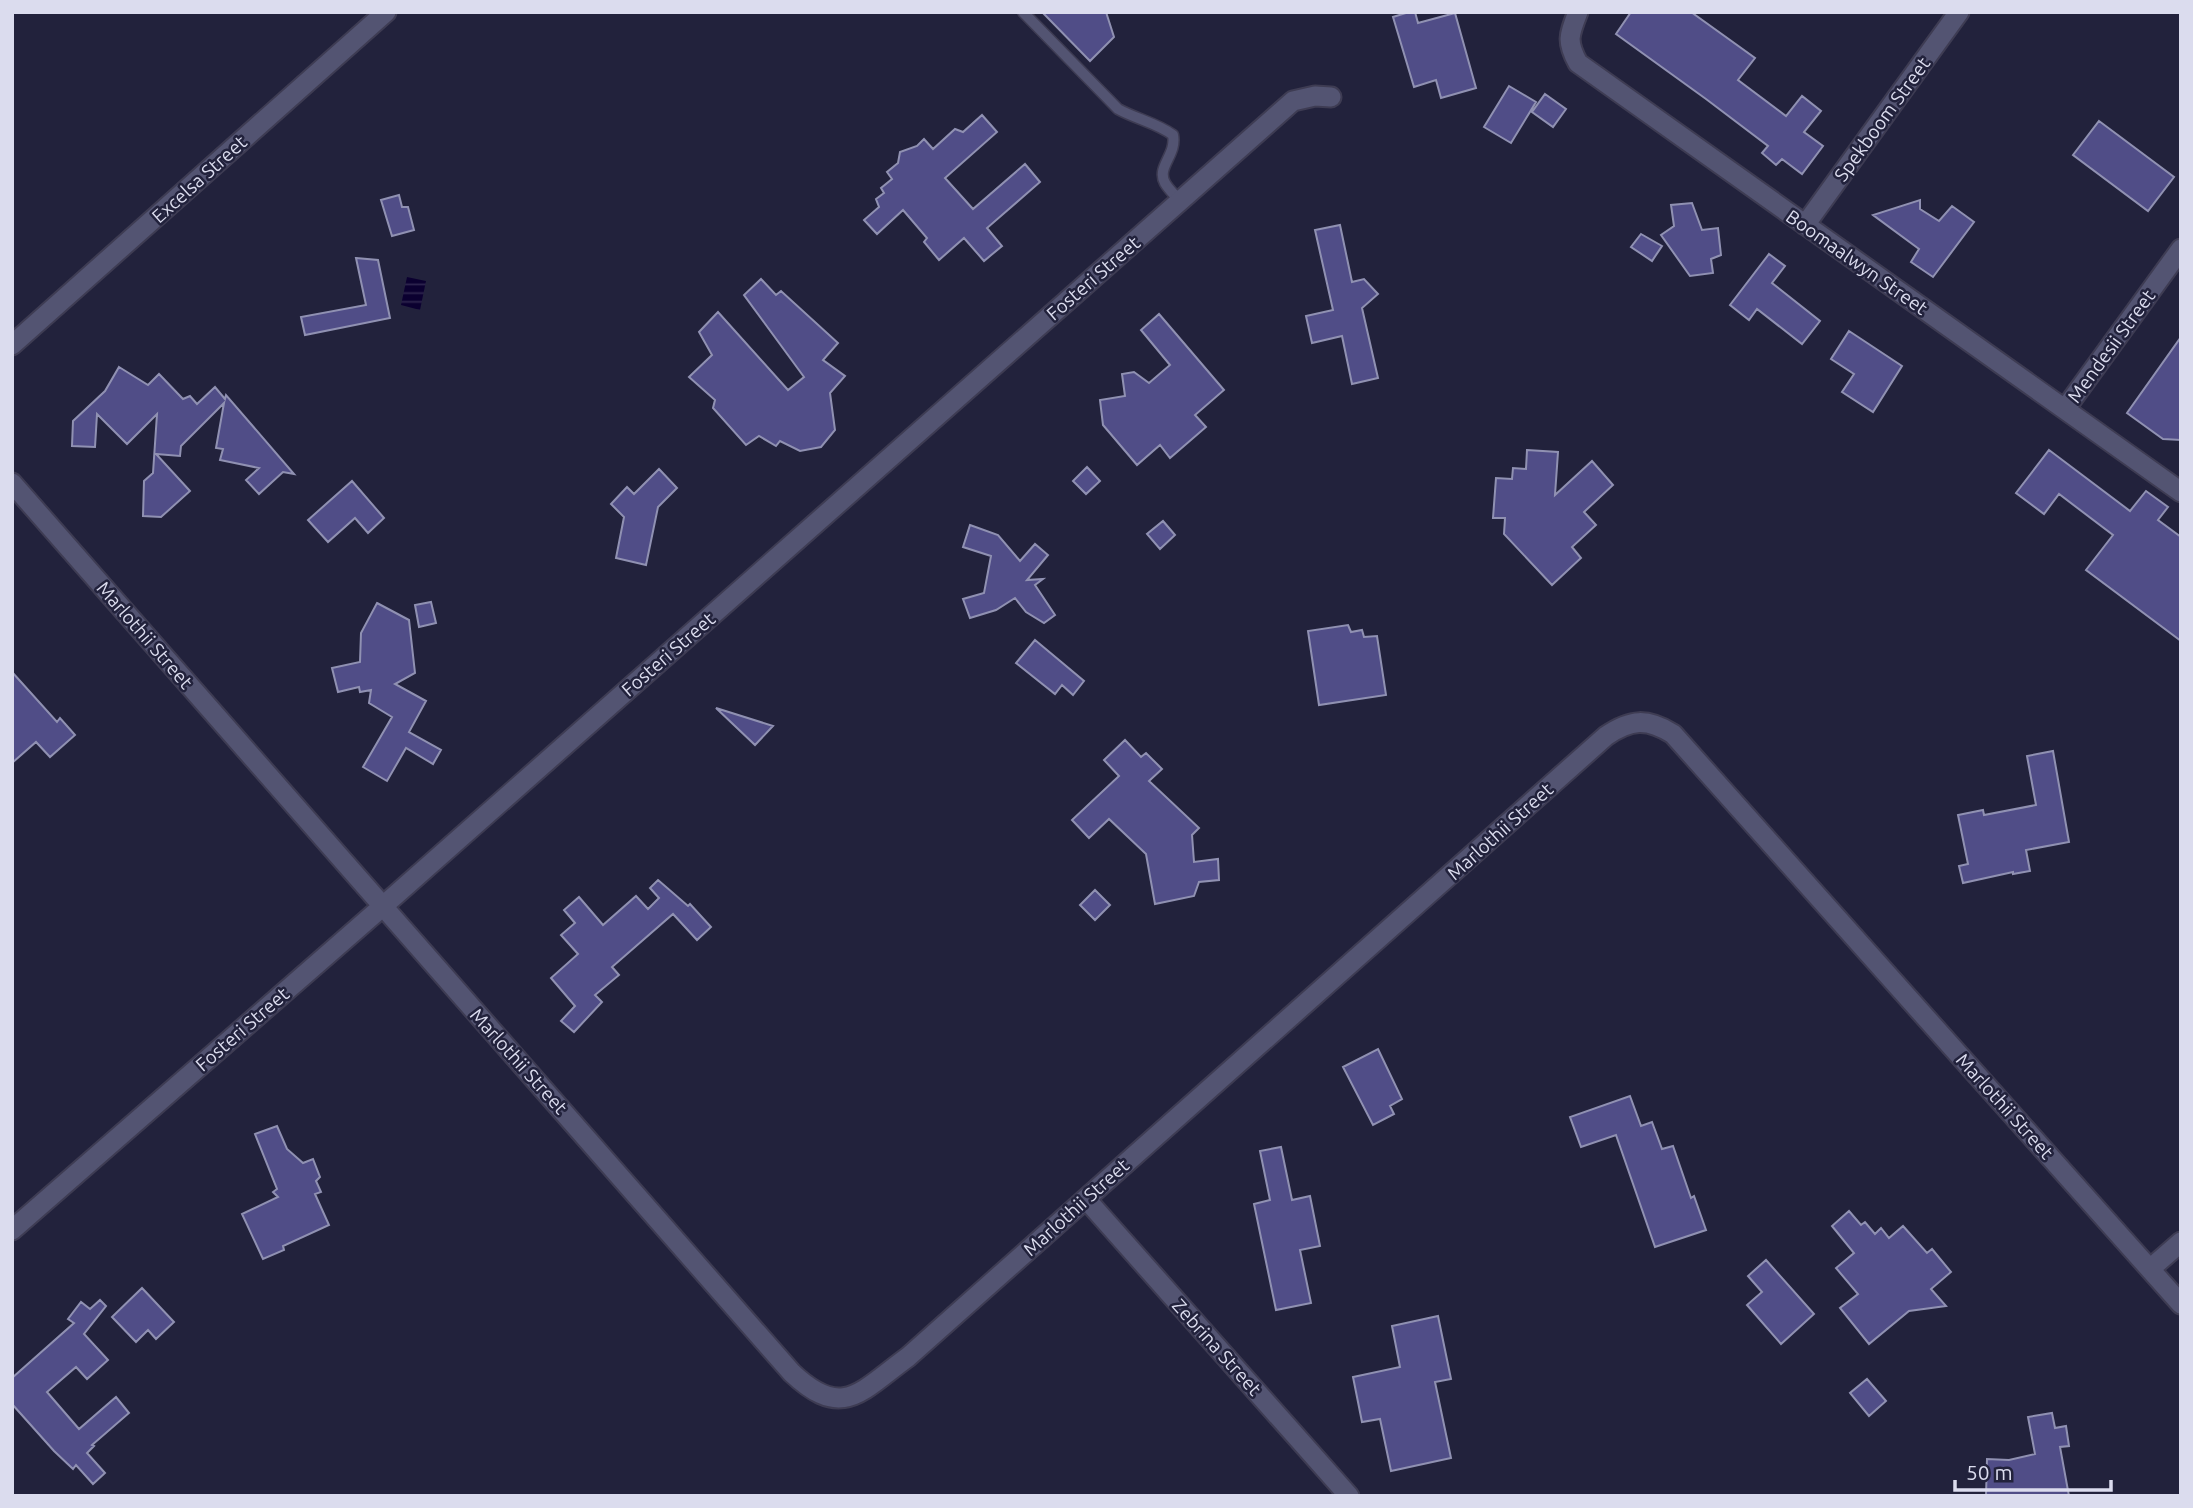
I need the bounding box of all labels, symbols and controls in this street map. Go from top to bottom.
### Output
street label: Spekboom Street [1830,52,1935,185]
street label: Excelsa Street [147,130,251,227]
street label: Boomaalwyn Street [1782,205,1932,319]
street label: Fosteri Street [1042,231,1145,325]
street label: Mendesii Street [2063,285,2160,407]
street label: Marlothii Street [93,577,198,693]
street label: Fosteri Street [617,607,720,701]
street label: Marlothii Street [1443,777,1558,884]
street label: Fosteri Street [191,982,294,1076]
street label: Marlothii Street [466,1004,573,1119]
street label: Marlothii Street [1952,1049,2059,1164]
street label: Marlothii Street [1019,1153,1134,1260]
street label: Zebrina Street [1168,1294,1266,1400]
scale bar [1955,1448,2111,1492]
text: 50 m [1966,1460,2013,1484]

